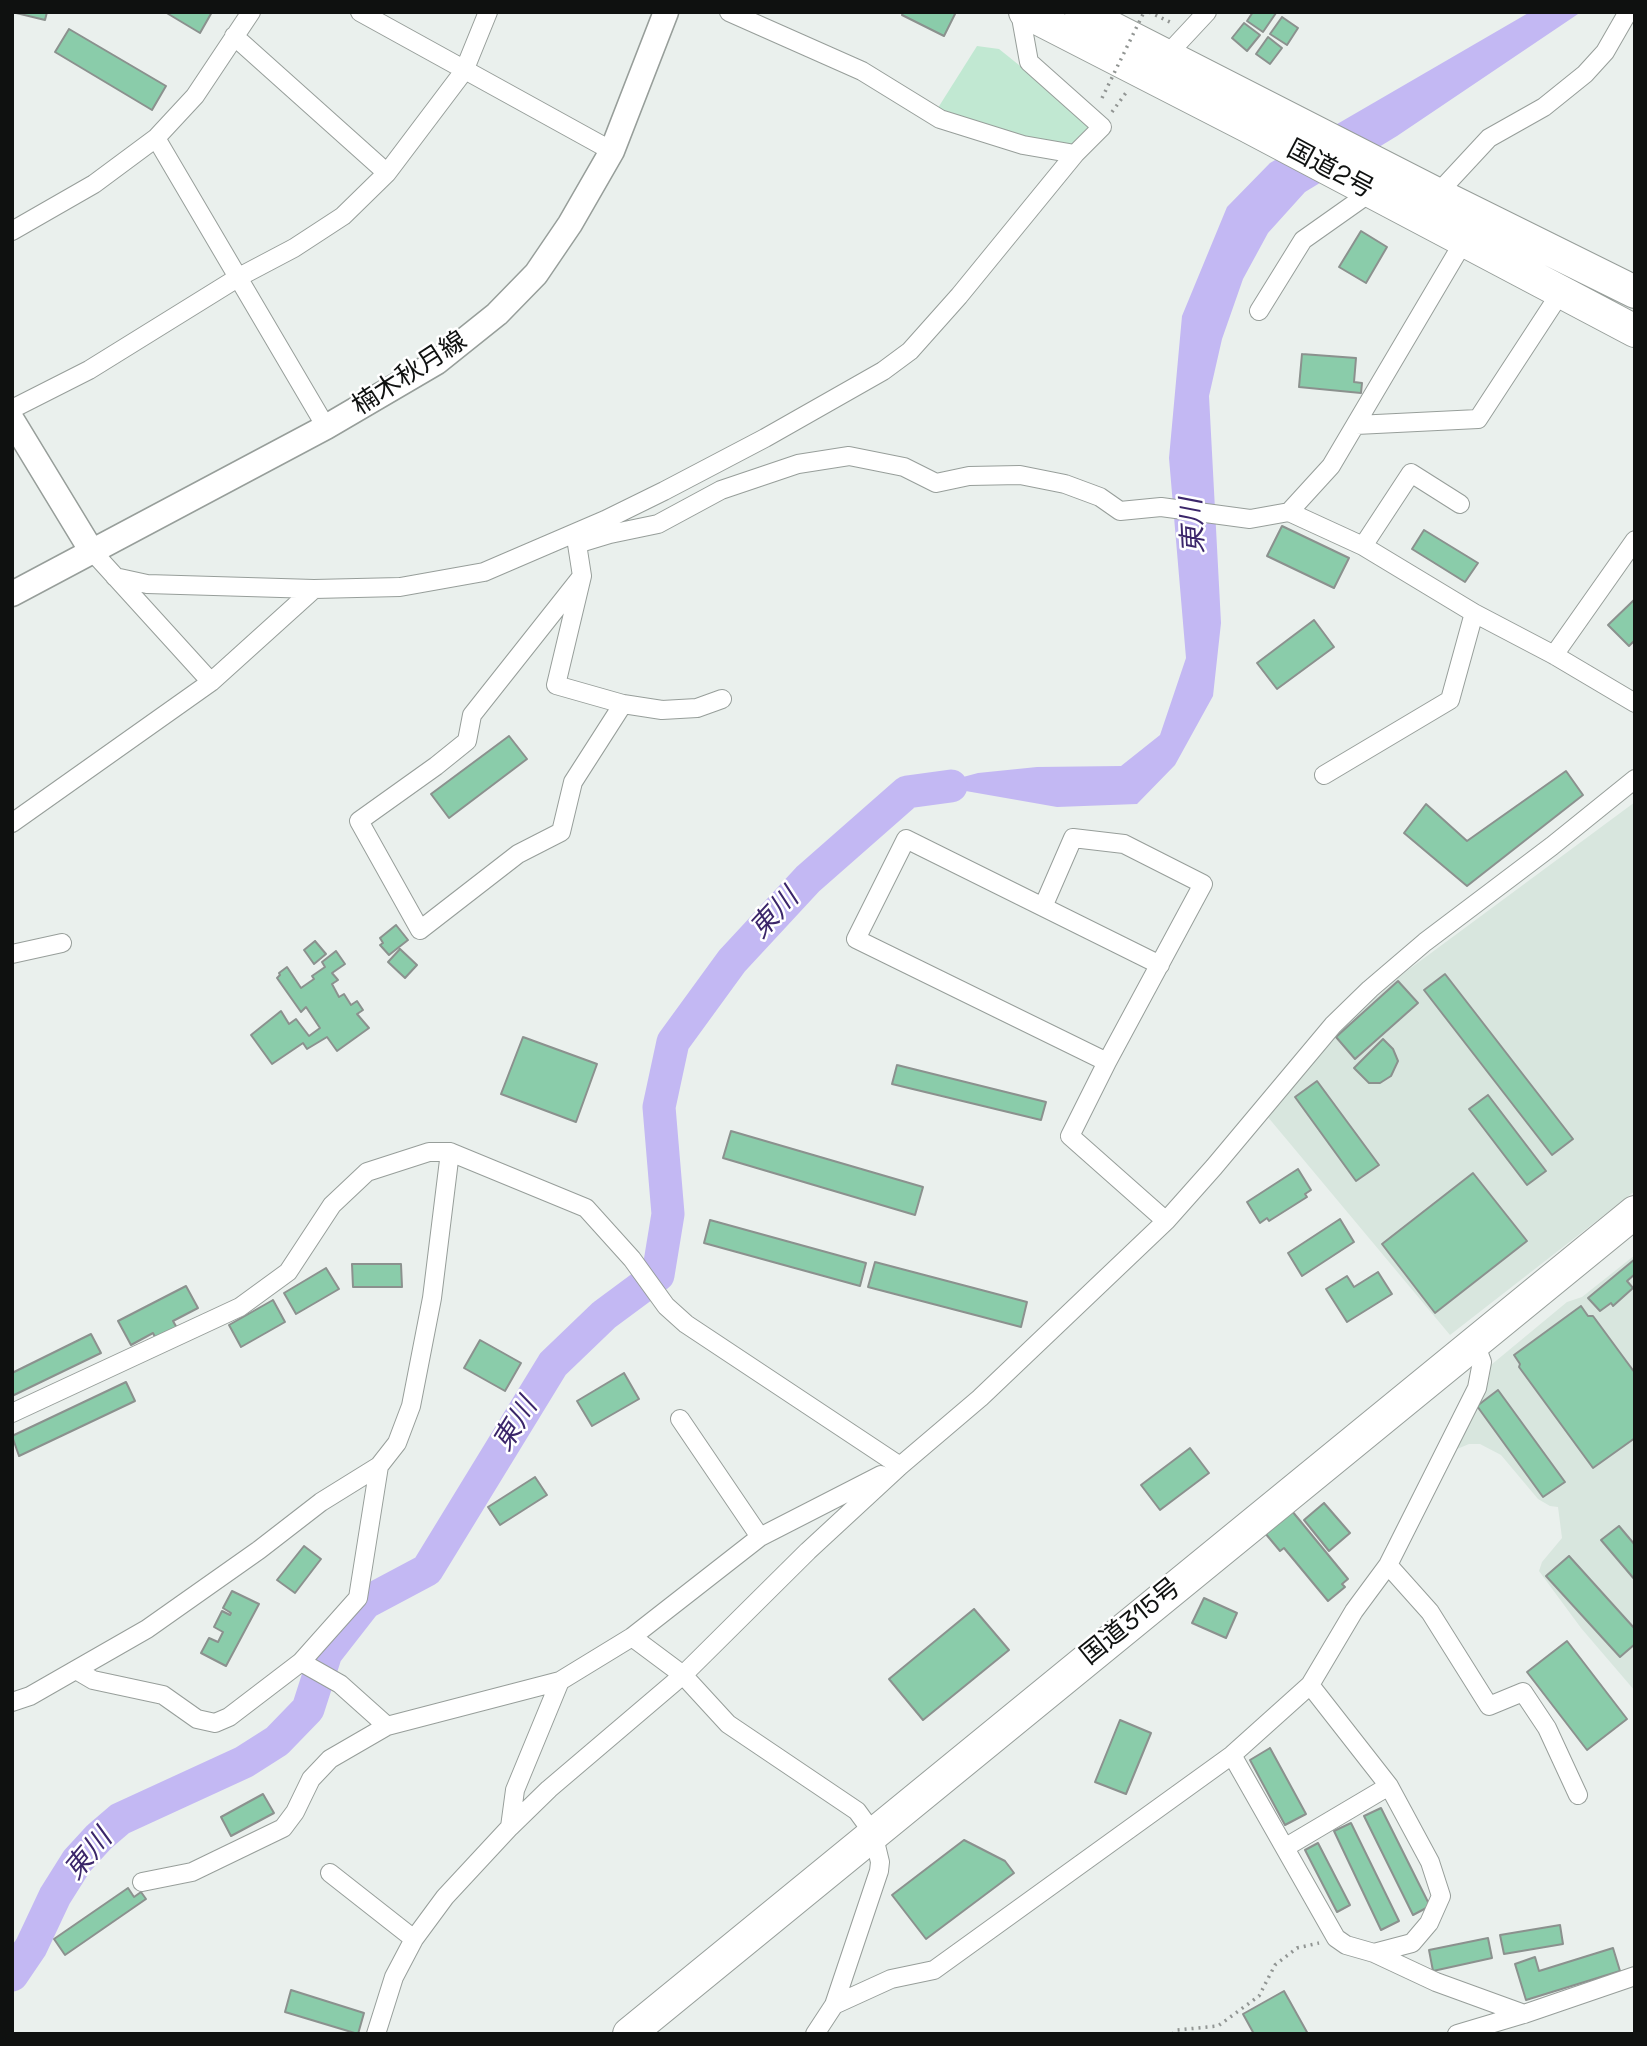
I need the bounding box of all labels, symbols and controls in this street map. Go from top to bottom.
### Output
street label: 国道2号 [1281,134,1379,206]
street label: 楠木秋月線 [347,326,473,422]
water label: 東川 [1176,497,1212,555]
water label: 東川 [744,882,806,946]
water label: 東川 [487,1392,545,1458]
street label: 国道315号 [1075,1572,1187,1672]
water label: 東川 [58,1823,120,1887]

